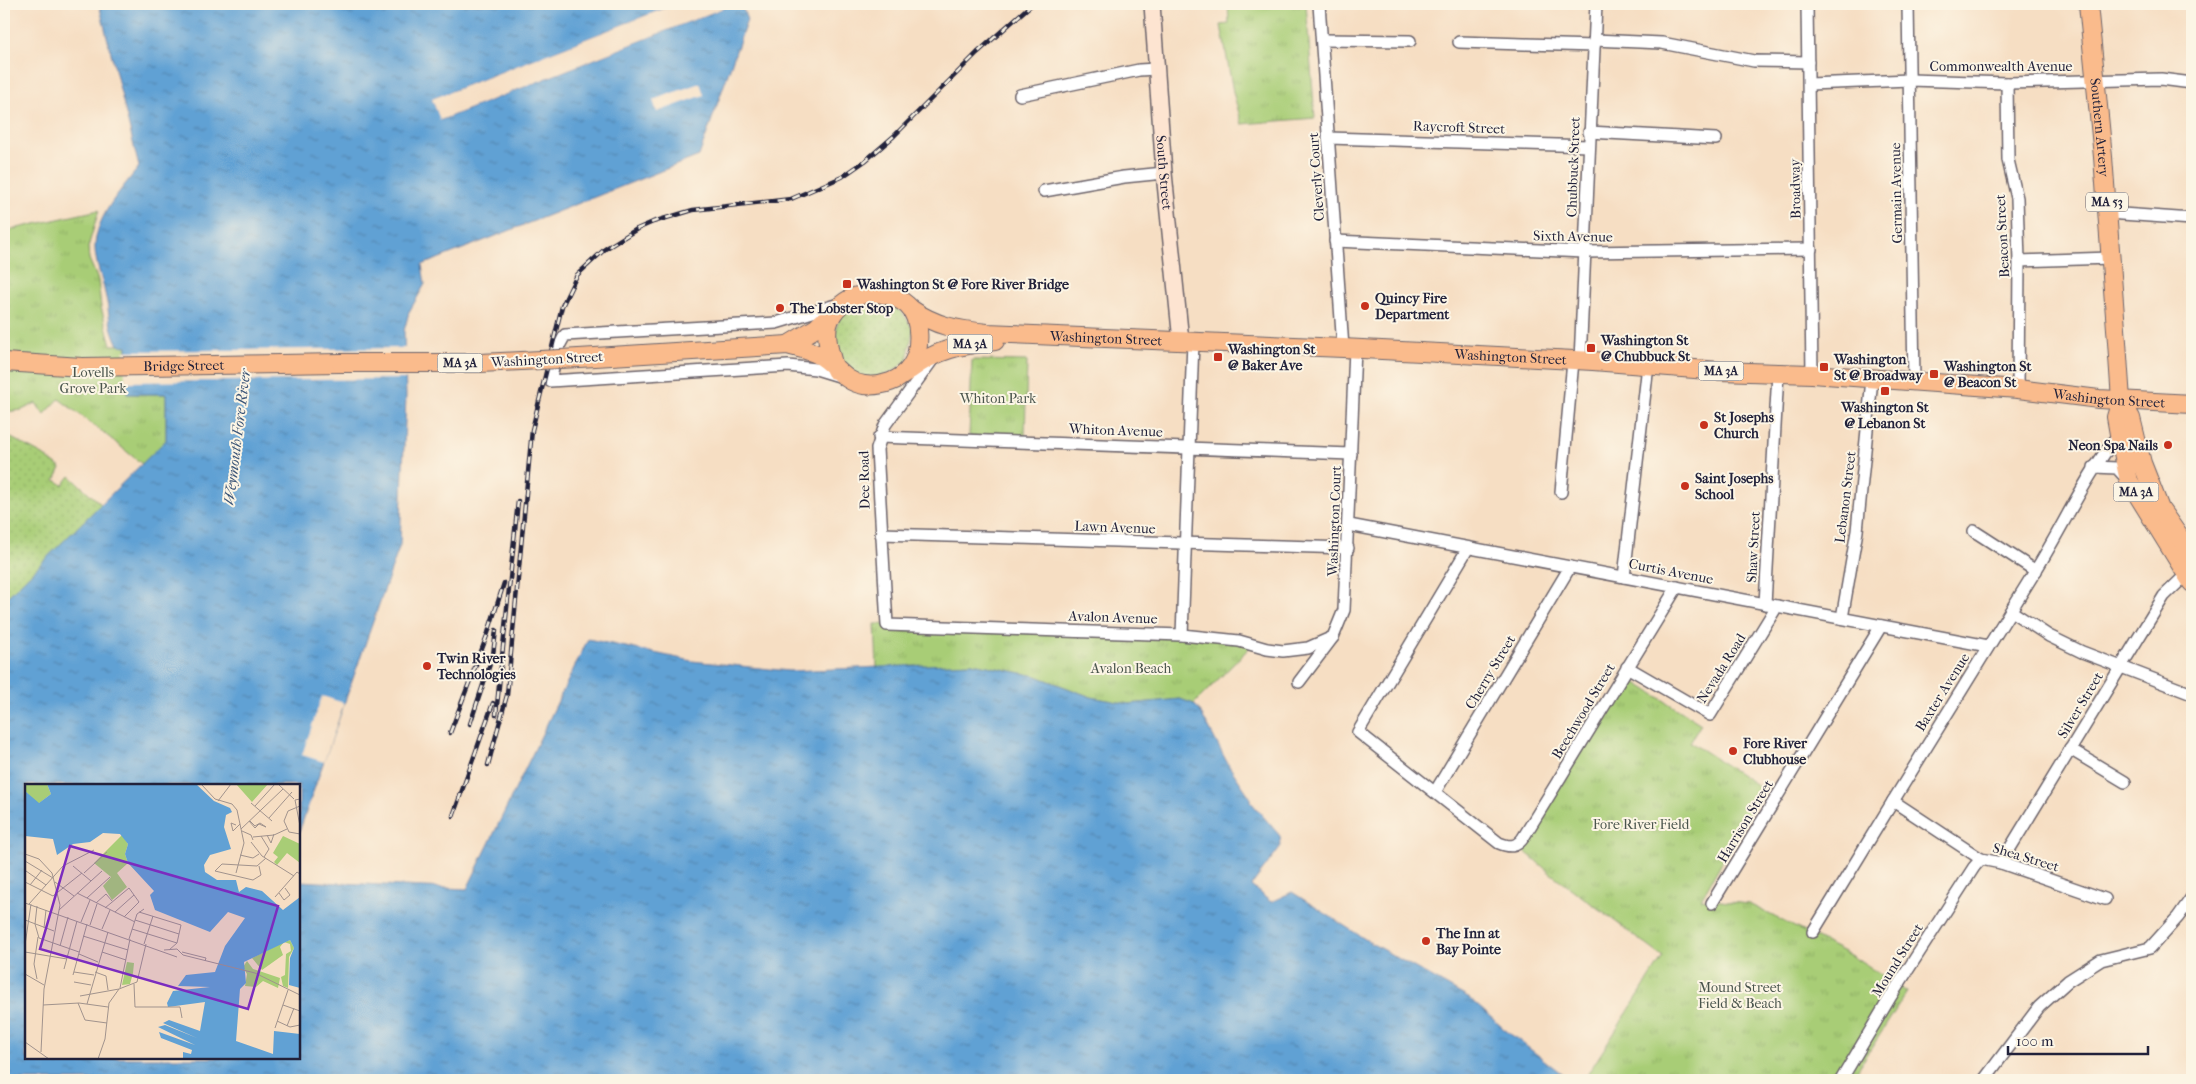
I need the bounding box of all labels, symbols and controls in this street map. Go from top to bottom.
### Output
street label: Commonwealth Avenue [1930,58,2073,75]
street label: Southern Artery [2086,77,2113,178]
street label: Chubbuck Street [1563,116,1584,218]
street label: Raycroft Street [1412,117,1505,138]
street label: Cleverly Court [1305,132,1328,222]
street label: South Street [1152,135,1176,211]
street label: Germain Avenue [1887,142,1906,244]
street label: Broadway [1786,158,1805,219]
road number: MA 53 [2086,192,2128,212]
street label: Beacon Street [1992,194,2013,278]
street label: Sixth Avenue [1533,227,1613,246]
place label: Washington St @ Fore River Bridge [856,276,1069,293]
marker: Washington St @ Fore River Bridge [841,278,853,290]
place label: Quincy Fire Department [1375,290,1450,323]
place label: The Lobster Stop [789,300,894,317]
marker: Quincy Fire Department [1359,300,1371,312]
marker: The Lobster Stop [774,302,786,314]
street label: Washington Street [1049,328,1163,349]
place label: Washington St @ Chubbuck St [1600,332,1691,365]
road number: MA 3A [948,334,992,354]
place label: Washington St @ Baker Ave [1227,341,1317,374]
marker: Washington St @ Chubbuck St [1585,342,1597,354]
street label: Washington Street [1453,346,1567,369]
street label: Washington Street [490,348,604,371]
marker: Washington St @ Baker Ave [1212,351,1224,363]
place label: Washington St @ Broadway [1833,351,1924,384]
road number: MA 3A [438,353,482,372]
street label: Bridge Street [143,357,225,375]
place label: Washington St @ Beacon St [1943,358,2033,391]
marker: Washington St @ Broadway [1818,361,1830,373]
road number: MA 3A [1698,362,1744,381]
park label: Lovells Grove Park [59,364,127,397]
water label: Weymouth Fore River [220,367,254,506]
marker: Washington St @ Beacon St [1928,368,1940,380]
marker: Washington St @ Lebanon St [1879,385,1891,397]
street label: Washington Street [2051,385,2166,412]
park label: Whiton Park [959,390,1037,407]
place label: Washington St @ Lebanon St [1840,399,1930,432]
place label: St Josephs Church [1714,409,1775,442]
marker: St Josephs Church [1698,419,1710,431]
street label: Whiton Avenue [1068,420,1163,441]
place label: Neon Spa Nails [2068,437,2159,454]
marker: Neon Spa Nails [2162,439,2174,451]
street label: Dee Road [855,450,874,509]
street label: Lebanon Street [1831,450,1860,544]
street label: Washington Court [1324,465,1345,578]
place label: Saint Josephs School [1695,470,1774,503]
marker: Saint Josephs School [1679,480,1691,492]
road number: MA 3A [2114,482,2158,502]
street label: Shaw Street [1743,511,1764,583]
street label: Lawn Avenue [1074,518,1156,537]
street label: Curtis Avenue [1627,555,1715,588]
street label: Avalon Avenue [1067,607,1158,628]
street label: Nevada Road [1693,630,1750,706]
street label: Cherry Street [1462,632,1519,712]
place label: Twin River Technologies [436,650,517,683]
street label: Baxter Avenue [1912,650,1973,734]
marker: Twin River Technologies [421,660,433,672]
park label: Avalon Beach [1090,660,1171,677]
street label: Beechwood Street [1548,660,1619,762]
street label: Silver Street [2054,669,2107,742]
place label: Fore River Clubhouse [1742,735,1808,768]
marker: Fore River Clubhouse [1727,745,1739,757]
street label: Harrison Street [1714,777,1777,866]
inset map [25,784,300,1059]
park label: Fore River Field [1593,816,1690,833]
street label: Shea Street [1991,839,2061,876]
street label: Mound Street [1868,920,1927,1000]
place label: The Inn at Bay Pointe [1435,925,1501,958]
marker: The Inn at Bay Pointe [1420,935,1432,947]
park label: Mound Street Field & Beach [1698,979,1782,1012]
scale bar [2008,1024,2148,1056]
text: 100 m [2016,1032,2054,1050]

